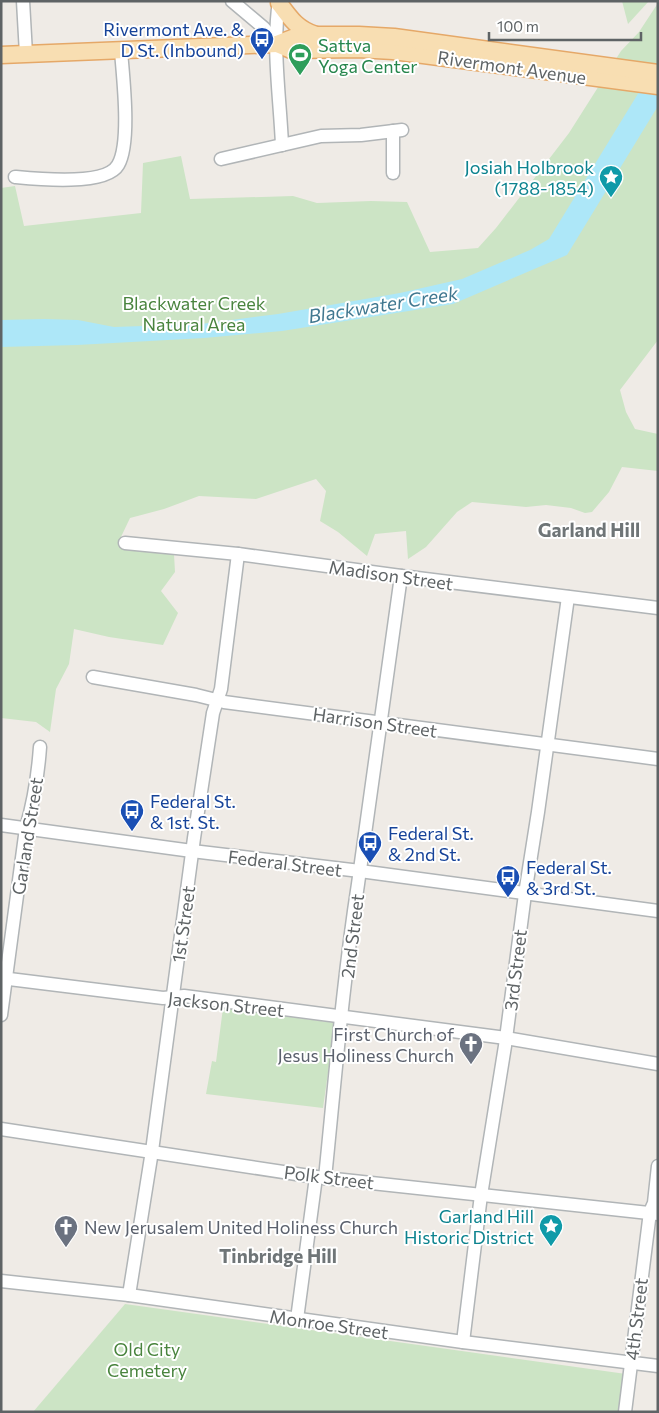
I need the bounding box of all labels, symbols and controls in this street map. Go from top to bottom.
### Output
scale bar [489,10,642,42]
text: 100 m [497,17,539,35]
place label: Rivermont Ave. & D St. (Inbound) [103,18,244,61]
bus stop icon: Rivermont Ave. & D St. (Inbound) [249,26,275,60]
place label: Sattva Yoga Center [318,34,417,77]
sports icon: Sattva Yoga Center [287,42,313,76]
street label: Rivermont Avenue [436,46,588,88]
place label: Josiah Holbrook (1788-1854) [465,156,594,199]
place icon: Josiah Holbrook (1788-1854) [598,164,624,198]
water label: Blackwater Creek [307,281,460,327]
park label: Blackwater Creek Natural Area [122,292,266,335]
district label: Garland Hill [538,518,640,541]
street label: Madison Street [328,555,454,595]
street label: Harrison Street [311,702,439,742]
street label: Garland Street [7,776,47,896]
place label: Federal St. & 1st. St. [150,790,236,833]
bus stop icon: Federal St. & 1st. St. [119,798,145,832]
place label: Federal St. & 2nd St. [388,822,474,865]
bus stop icon: Federal St. & 2nd St. [357,830,383,864]
street label: Federal Street [227,845,343,881]
place label: Federal St. & 3rd St. [526,856,612,899]
bus stop icon: Federal St. & 3rd St. [495,864,521,898]
street label: 1st Street [167,884,199,964]
street label: 2nd Street [336,892,368,980]
street label: 3rd Street [499,928,531,1012]
street label: Jackson Street [167,987,285,1021]
place label: First Church of Jesus Holiness Church [278,1023,455,1066]
church icon: First Church of Jesus Holiness Church [458,1031,484,1065]
street label: Polk Street [283,1161,375,1193]
place label: Garland Hill Historic District [404,1205,534,1248]
place icon: Garland Hill Historic District [538,1213,564,1247]
church icon: New Jerusalem United Holiness Church [53,1214,79,1248]
place label: New Jerusalem United Holiness Church [84,1216,398,1238]
district label: Tinbridge Hill [219,1244,337,1267]
street label: 4th Street [620,1277,652,1361]
street label: Monroe Street [268,1305,390,1343]
park label: Old City Cemetery [107,1338,187,1381]

